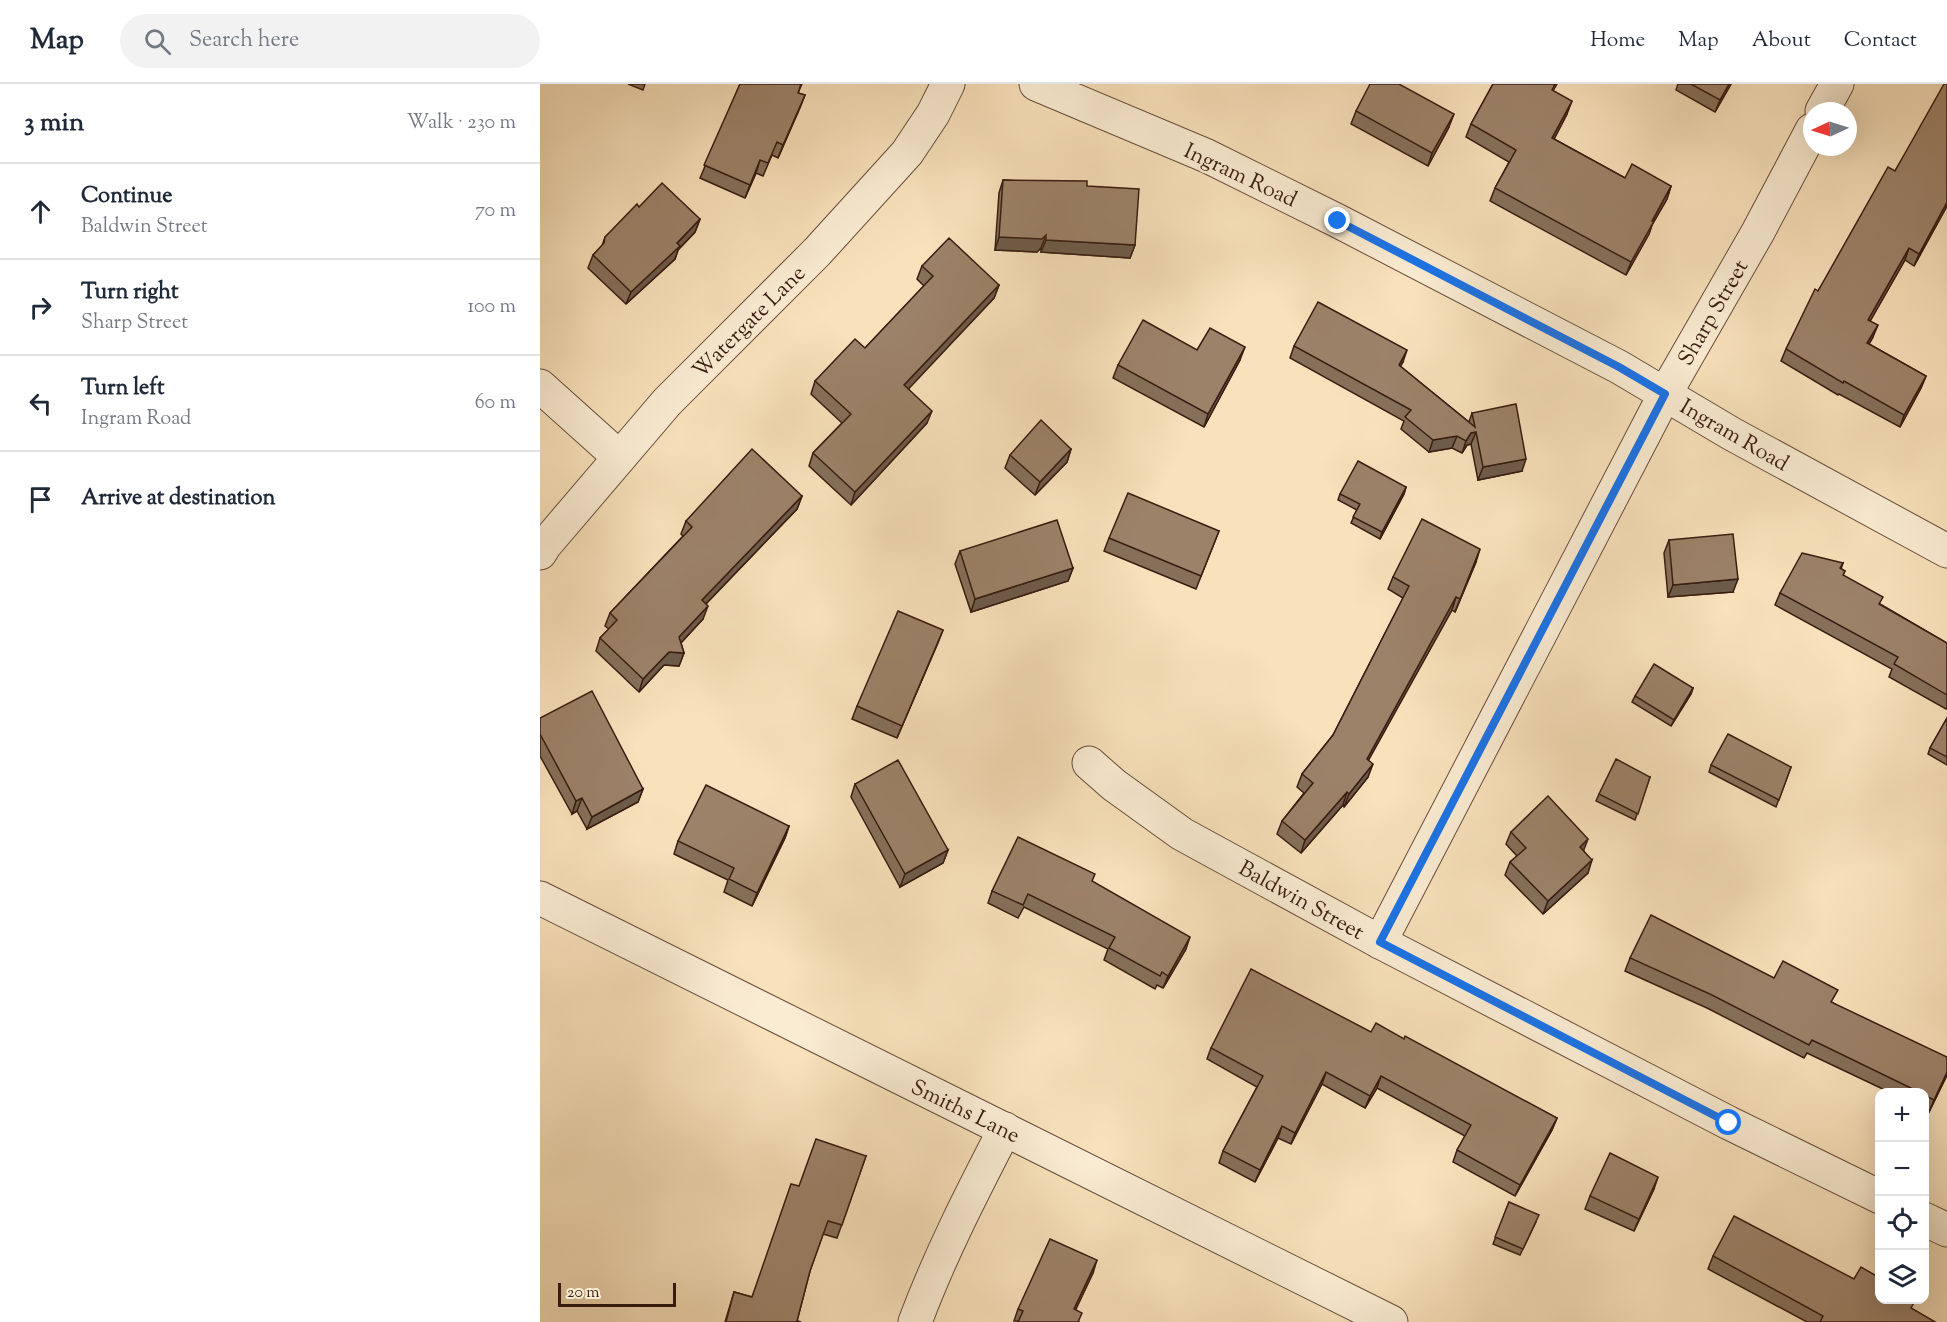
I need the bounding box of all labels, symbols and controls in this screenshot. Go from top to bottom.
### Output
search box [120,14,540,68]
text: Map [30,21,84,61]
icon: search [141,25,174,58]
text: Search here [189,25,299,57]
text: Home [1590,26,1645,56]
text: Map [1678,26,1719,56]
text: About [1752,26,1811,56]
text: Contact [1844,26,1917,56]
north arrow [1803,102,1857,156]
text: 3 min [24,105,84,142]
text: Walk · 230 m [407,109,516,138]
street label: Ingram Road [1178,137,1302,217]
text: Continue [81,181,172,213]
icon: ahead [24,195,57,228]
text: 70 m [475,197,516,226]
route end [1324,207,1350,233]
text: Baldwin Street [81,213,208,242]
street label: Sharp Street [1671,254,1758,373]
street label: Watergate Lane [686,259,814,387]
text: Turn right [81,277,178,309]
icon: right [24,291,57,324]
text: 100 m [467,293,516,322]
text: Sharp Street [81,309,188,338]
text: Turn left [81,373,164,405]
icon: left [24,387,57,420]
text: 60 m [475,389,516,418]
street label: Ingram Road [1673,392,1794,481]
text: Ingram Road [81,405,191,434]
icon: arrive [24,483,57,516]
text: Arrive at destination [81,483,276,515]
street label: Baldwin Street [1232,854,1370,950]
street label: Smiths Lane [905,1073,1025,1153]
map controls [1875,1088,1929,1304]
button: + [1875,1088,1929,1142]
route start [1715,1109,1741,1135]
button: − [1875,1142,1929,1196]
button: locate [1875,1196,1929,1250]
button: layers [1875,1250,1929,1304]
scale bar [558,1280,676,1308]
text: 20 m [567,1282,600,1305]

